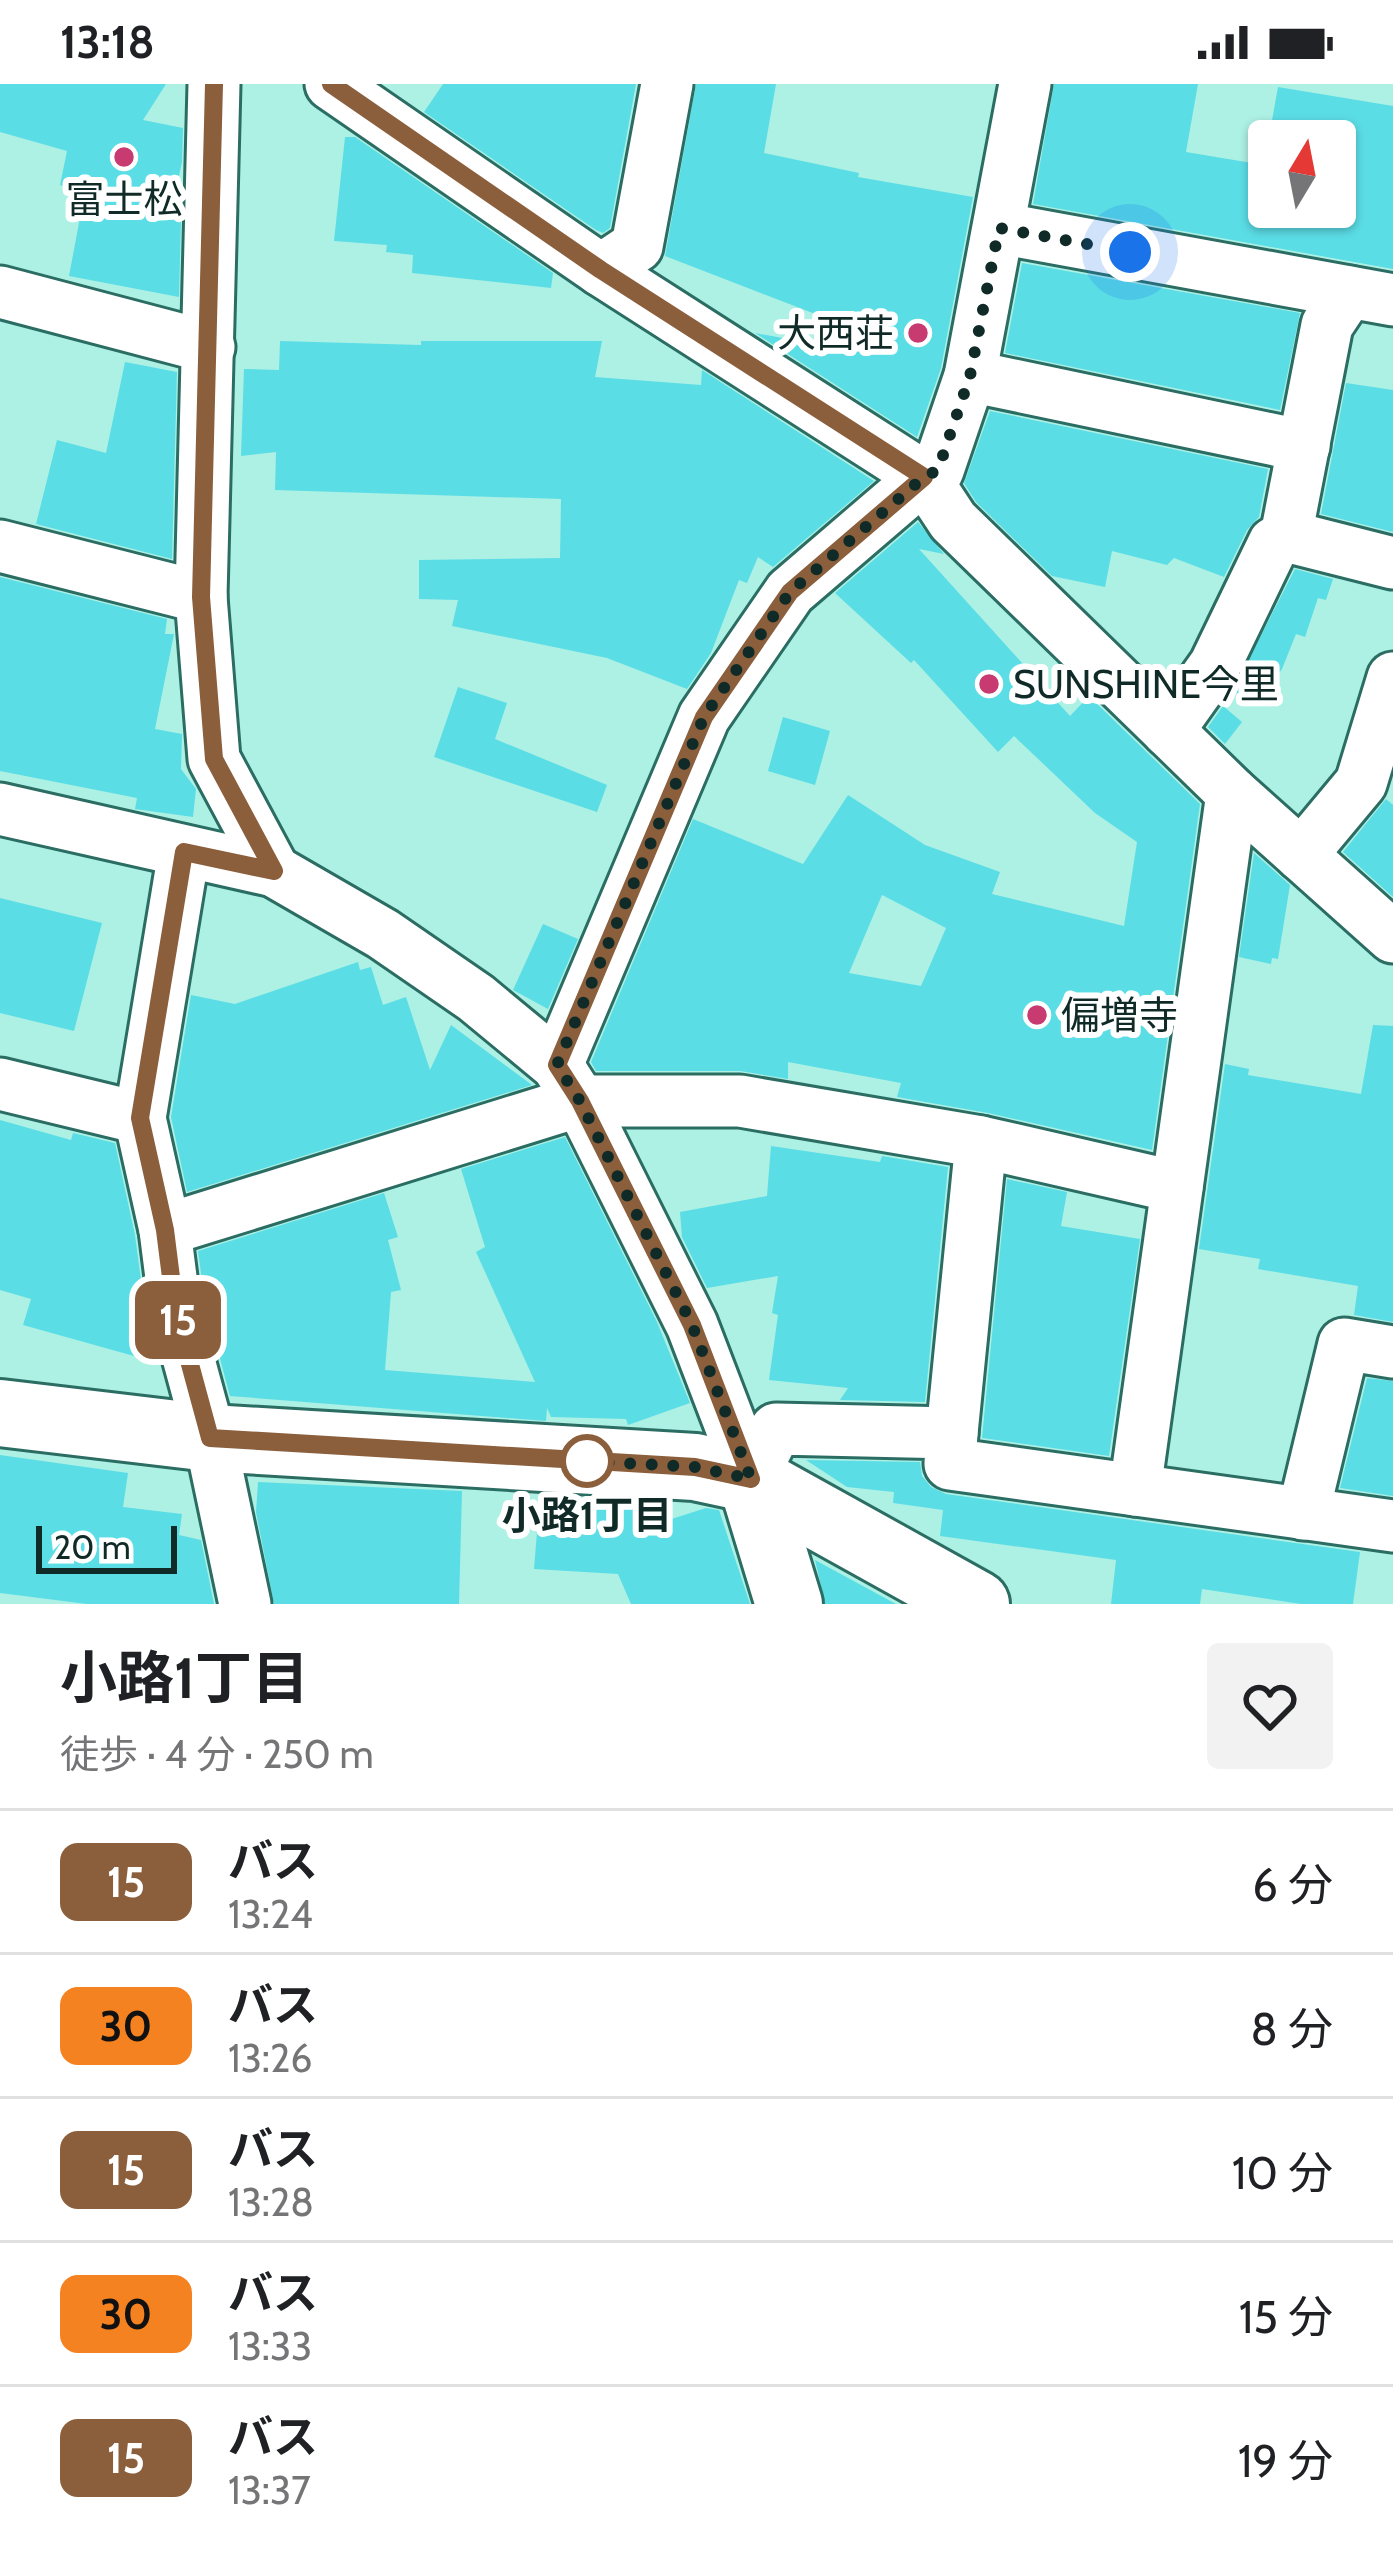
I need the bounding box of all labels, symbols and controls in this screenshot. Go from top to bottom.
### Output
text: 13:18 [60,15,155,69]
north arrow [1248,120,1356,228]
map controls [1248,120,1356,228]
marker: 富士松 [111,144,137,170]
place label: 富士松 [65,175,183,223]
your location [1100,222,1160,282]
place label: 大西荘 [777,309,894,357]
marker: 大西荘 [905,320,931,346]
place label: SUNSHINE今里 [1013,660,1279,708]
marker: SUNSHINE今里 [976,671,1002,697]
place label: 偏増寺 [1061,991,1178,1039]
marker: 偏増寺 [1024,1002,1050,1028]
line badge: 15 [124,1281,232,1359]
text: 15 [159,1294,197,1346]
marker: 小路1丁目 [562,1436,612,1486]
place label: 小路1丁目 [502,1491,672,1539]
scale bar [36,1520,177,1573]
text: 20 m [54,1527,131,1567]
text: 小路1丁目 [60,1643,309,1712]
button: heart [1207,1643,1333,1769]
text: 徒歩 · 4 分 · 250 m [60,1730,374,1778]
text: バス [228,1834,318,1888]
text: 15 [107,1856,145,1908]
text: 6 分 [1252,1858,1333,1912]
text: 13:24 [228,1890,313,1938]
text: バス [228,1978,318,2032]
text: 30 [100,2000,152,2052]
text: 8 分 [1251,2002,1333,2056]
text: 13:26 [228,2034,313,2082]
text: バス [228,2122,318,2176]
text: 15 [107,2144,145,2196]
text: 10 分 [1232,2146,1333,2200]
text: 13:28 [228,2178,314,2226]
text: バス [228,2266,318,2320]
text: 30 [100,2288,152,2340]
text: 15 分 [1239,2290,1333,2344]
text: 13:33 [228,2322,312,2370]
text: バス [228,2410,318,2464]
text: 15 [107,2432,145,2484]
text: 19 分 [1238,2434,1333,2488]
text: 13:37 [228,2466,311,2514]

